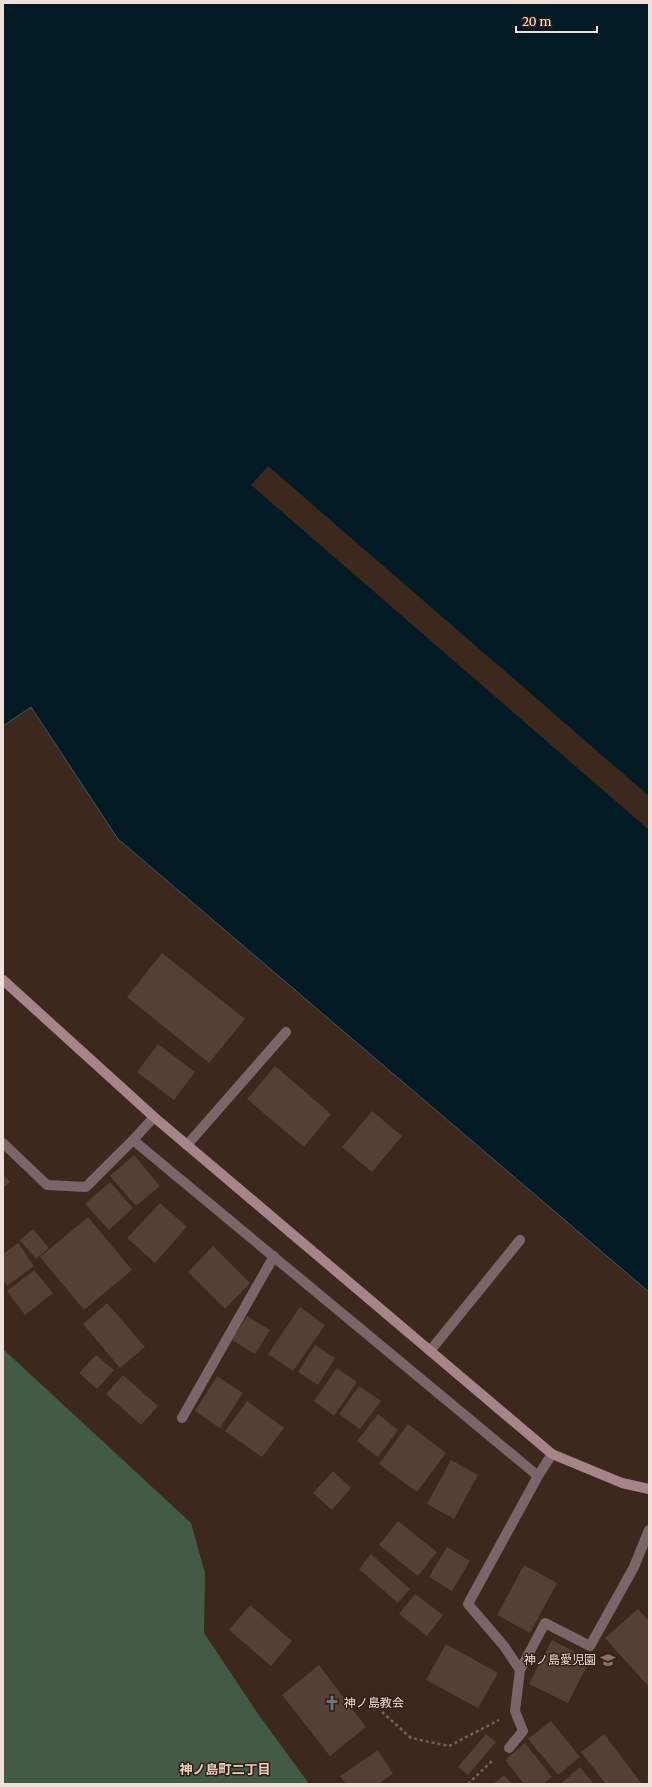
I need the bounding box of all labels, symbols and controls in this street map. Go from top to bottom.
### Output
scale bar [516,8,597,34]
text: 20 m [522,14,551,29]
school or university icon: 神ノ島愛児園 [599,1651,617,1669]
place label: 神ノ島愛児園 [524,1652,596,1667]
church icon: 神ノ島教会 [323,1694,341,1712]
place label: 神ノ島教会 [344,1695,404,1710]
district label: 神ノ島町二丁目 [179,1761,271,1778]

